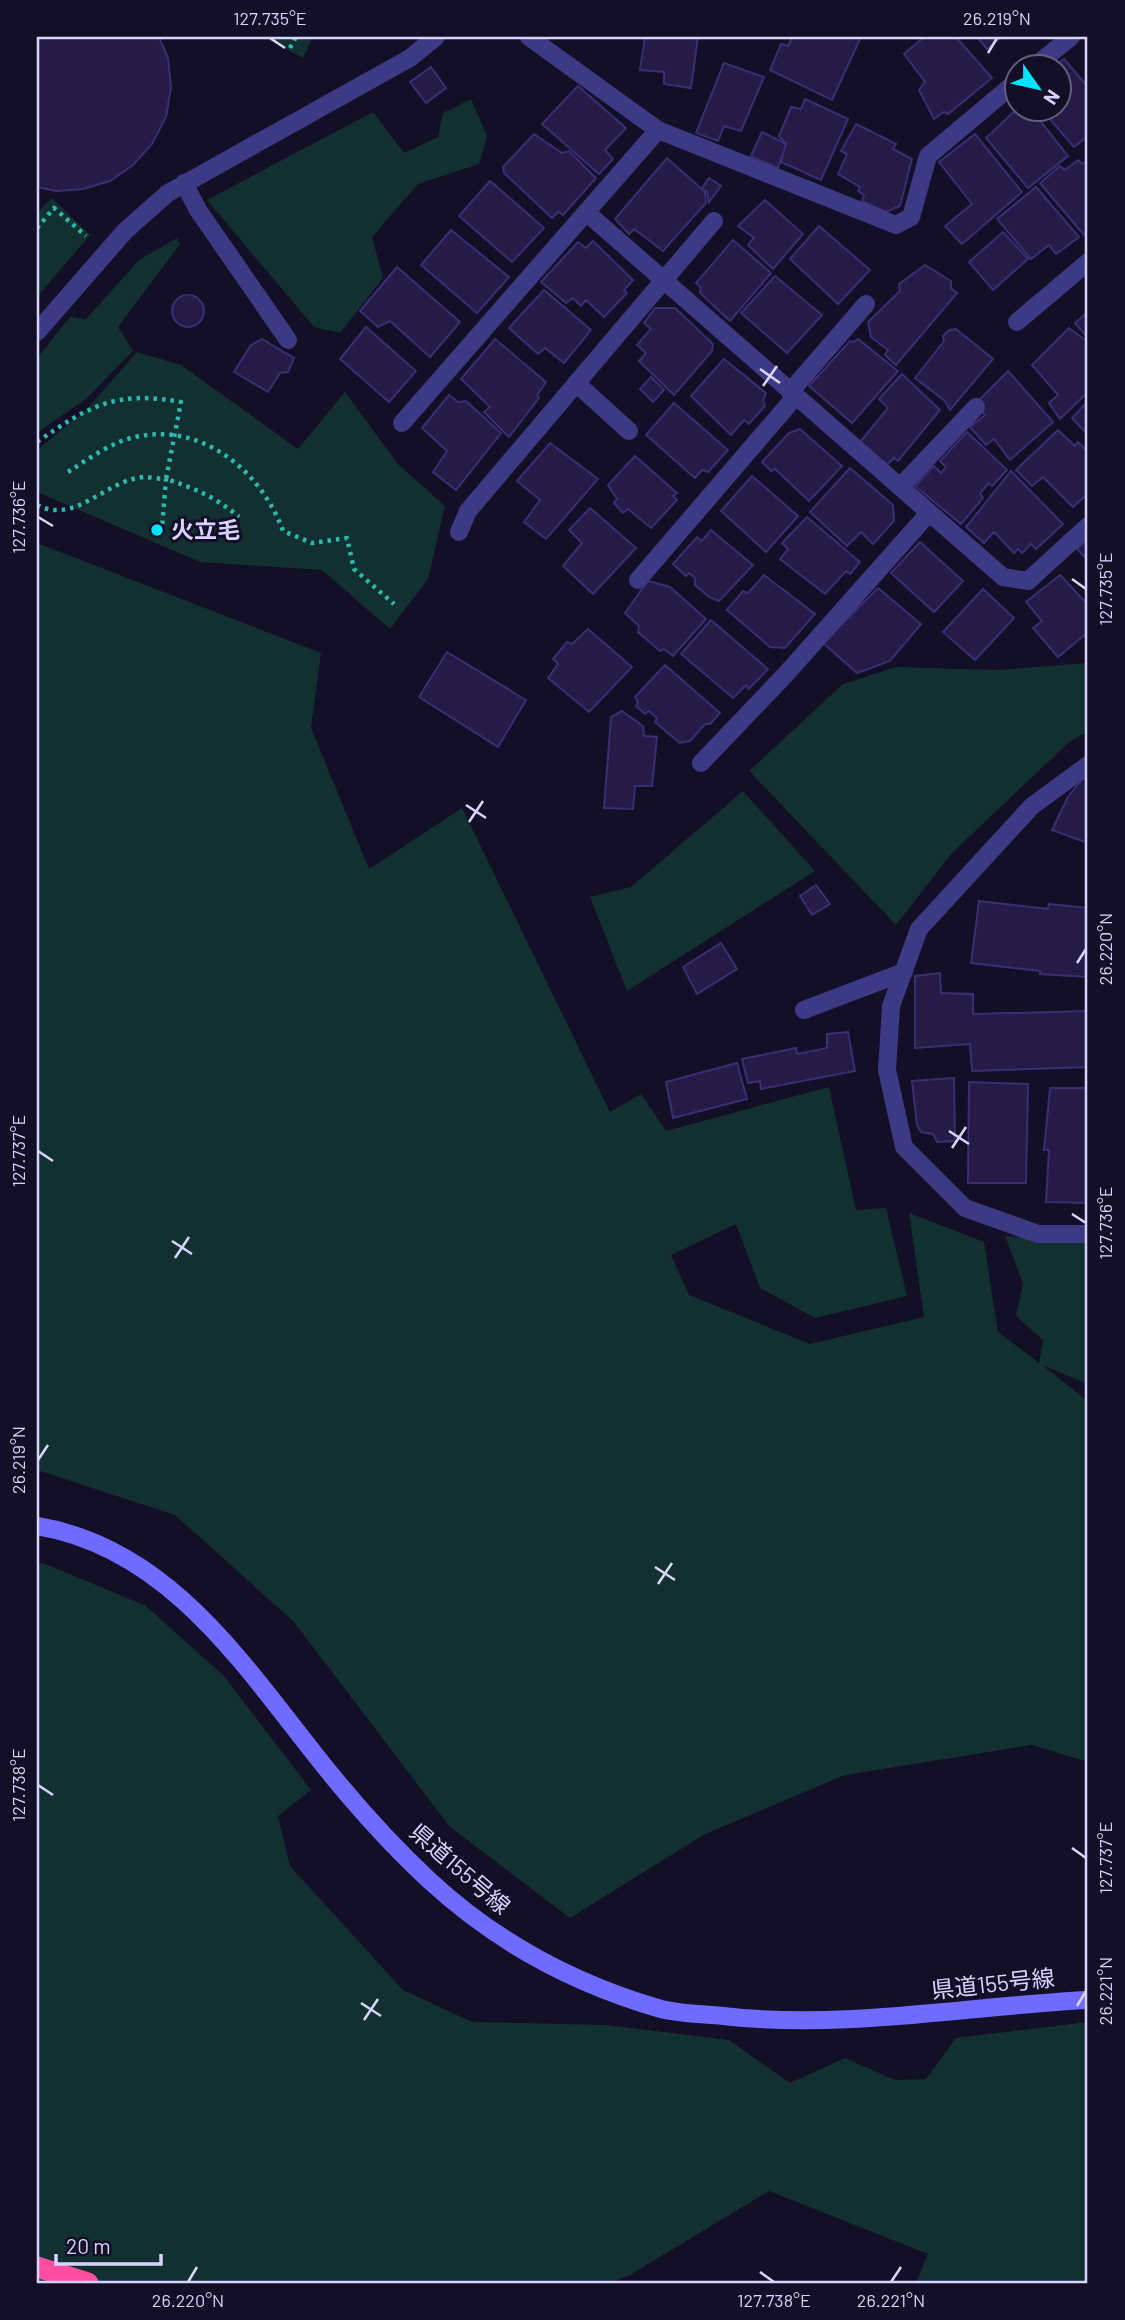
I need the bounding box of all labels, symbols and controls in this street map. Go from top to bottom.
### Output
text: 127.735°E [233,7,307,29]
text: 26.219°N [963,7,1031,29]
north arrow [1002,52,1072,122]
text: N [1039,86,1066,109]
text: 127.736°E [7,480,29,554]
place label: 火立毛 [171,515,240,543]
marker: 火立毛 [149,522,165,538]
text: 127.735°E [1094,552,1116,626]
text: 26.220°N [1094,913,1116,985]
text: 127.737°E [7,1115,29,1187]
text: 127.736°E [1094,1186,1116,1260]
text: 26.219°N [7,1426,29,1494]
text: 127.738°E [7,1748,29,1822]
street label: 県道155号線 [405,1817,517,1919]
text: 127.737°E [1094,1822,1116,1894]
text: 26.221°N [1094,1957,1116,2025]
street label: 県道155号線 [930,1963,1056,2003]
scale bar [56,2222,161,2266]
text: 20 m [66,2233,111,2258]
text: 26.220°N [152,2289,224,2311]
text: 127.738°E [737,2289,811,2311]
text: 26.221°N [857,2289,925,2311]

